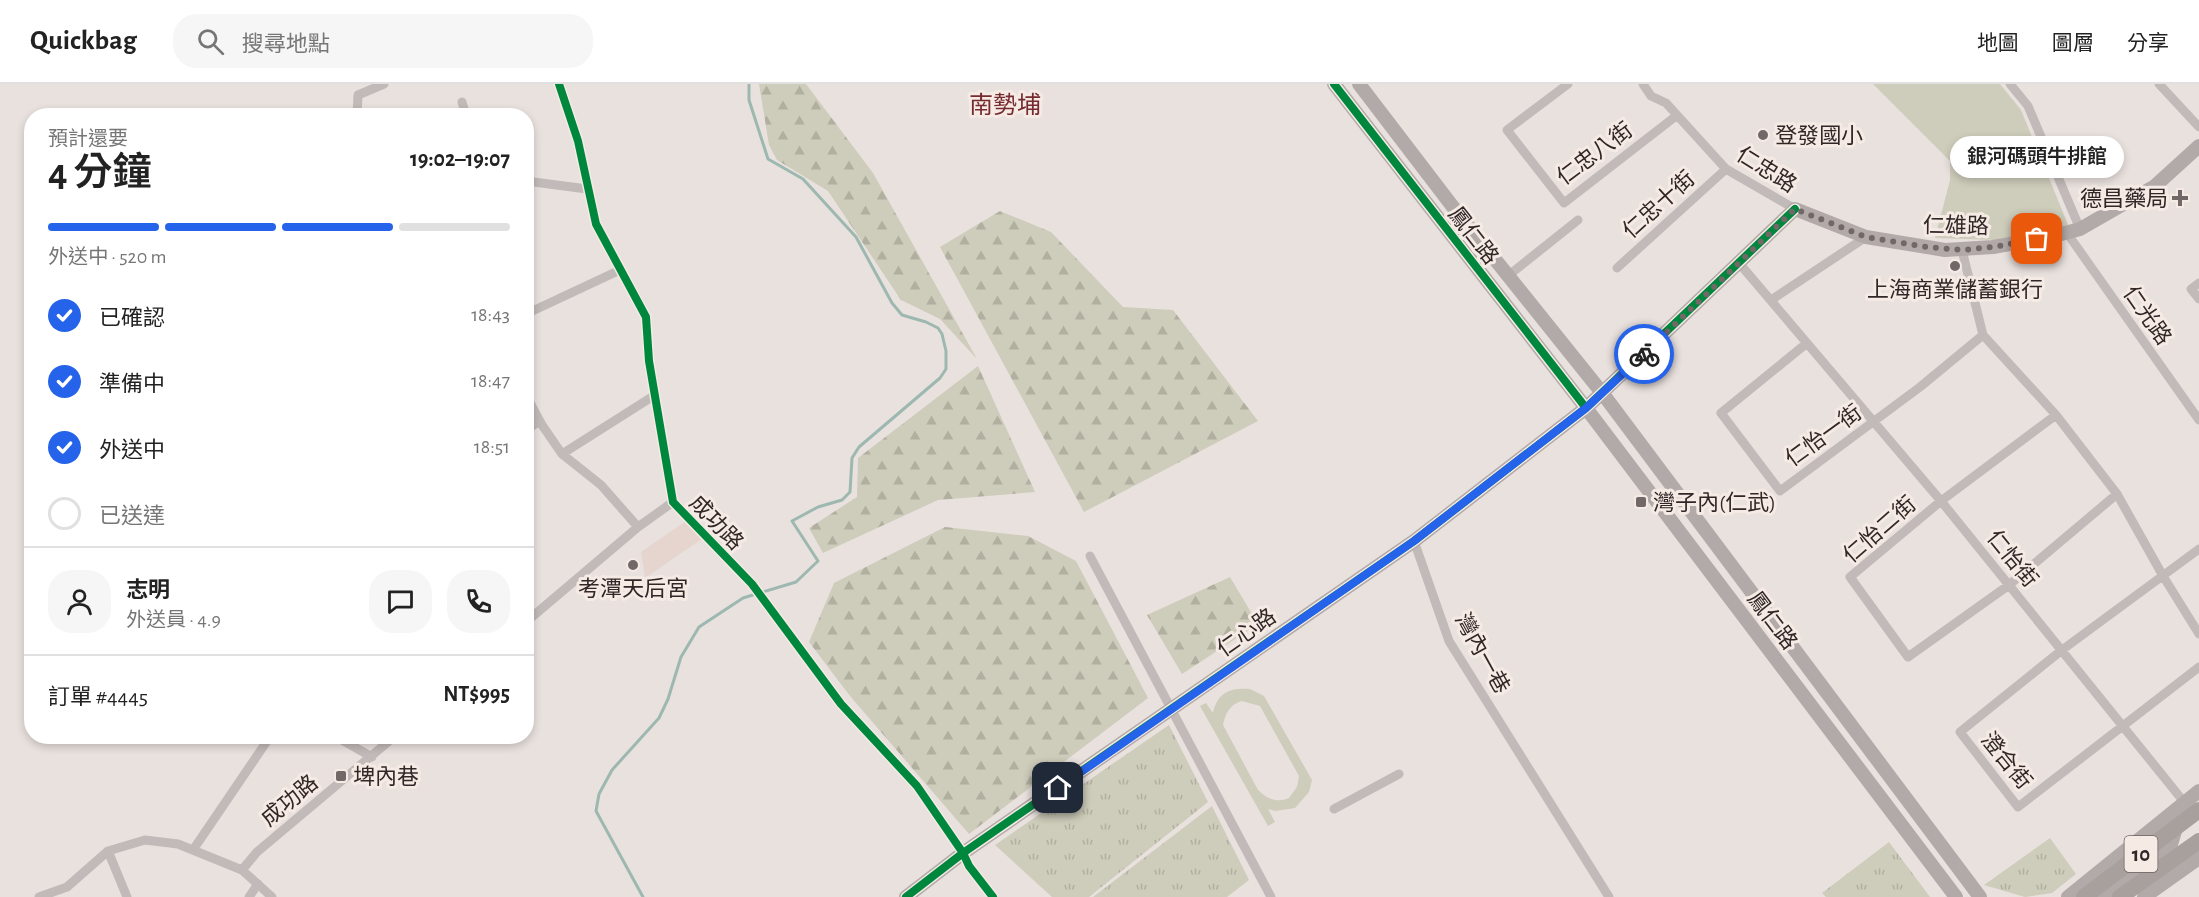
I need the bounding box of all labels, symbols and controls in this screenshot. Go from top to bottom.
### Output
search box [173,14,593,68]
icon: search [194,25,227,58]
text: Quickbag [30,27,137,55]
text: 搜尋地點 [242,33,330,55]
text: 地圖 [1977,33,2019,54]
text: 圖層 [2052,33,2094,54]
text: 分享 [2127,33,2169,54]
district label: 南勢埔 [969,92,1041,118]
street label: 仁忠八街 [1552,118,1636,189]
place label: 登發國小 [1775,124,1863,147]
marker: 登發國小 [1756,128,1770,142]
text: 預計還要 [48,129,128,149]
callout: 銀河碼頭牛排館 [1950,137,2124,179]
street label: 仁忠路 [1733,142,1801,197]
text: 銀河碼頭牛排館 [1967,147,2107,167]
text: 19:02–19:07 [410,148,510,170]
text: 4 分鐘 [48,154,152,193]
street label: 仁忠十街 [1618,166,1699,242]
place label: 德昌藥局 [2080,187,2168,210]
marker: 德昌藥局 [2173,191,2187,205]
street label: 鳳仁路 [1444,202,1503,268]
street label: 仁雄路 [1923,213,1989,238]
pin [2011,213,2062,264]
icon: bag [2020,222,2053,255]
text: 外送中 · 520 m [48,247,167,267]
marker: 上海商業儲蓄銀行 [1948,259,1962,273]
place label: 上海商業儲蓄銀行 [1867,278,2043,301]
street label: 仁光路 [2119,282,2176,349]
icon: check [48,299,81,332]
text: 18:43 [471,305,510,325]
text: 已確認 [99,307,165,329]
courier [1614,324,1674,384]
icon: bike [1628,338,1661,371]
icon: check [48,365,81,398]
text: 18:47 [471,371,510,391]
text: 準備中 [99,373,165,395]
street label: 仁怡一街 [1781,400,1866,471]
icon: check [48,431,81,464]
text: 18:51 [474,437,510,457]
text: 外送中 [99,439,165,461]
street label: 成功路 [685,491,748,554]
place label: 灣子內(仁武) [1653,491,1776,514]
street label: 仁怡二街 [1839,492,1920,567]
marker: 灣子內(仁武) [1634,495,1648,509]
text: 已送達 [99,505,165,527]
street label: 仁怡街 [1983,525,2042,591]
marker: 考潭天后宮 [626,558,640,572]
button: person [48,570,111,633]
button: chat [369,570,432,633]
button: phone [447,570,510,633]
place label: 考潭天后宮 [578,577,688,600]
text: 志明 [126,579,170,601]
street label: 鳳仁路 [1744,587,1802,654]
street label: 仁心路 [1213,604,1280,661]
street label: 灣內一巷 [1451,609,1514,697]
text: 外送員 · 4.9 [126,610,221,630]
text: NT$995 [443,683,510,705]
text: 訂單 #4445 [48,686,148,708]
street label: 澄合街 [1977,727,2036,793]
pin [1032,762,1083,813]
place label: 埤內巷 [353,765,419,788]
marker: 埤內巷 [334,769,348,783]
street label: 成功路 [257,770,322,830]
icon: home [1041,771,1074,804]
road number: 10 [2124,836,2158,872]

